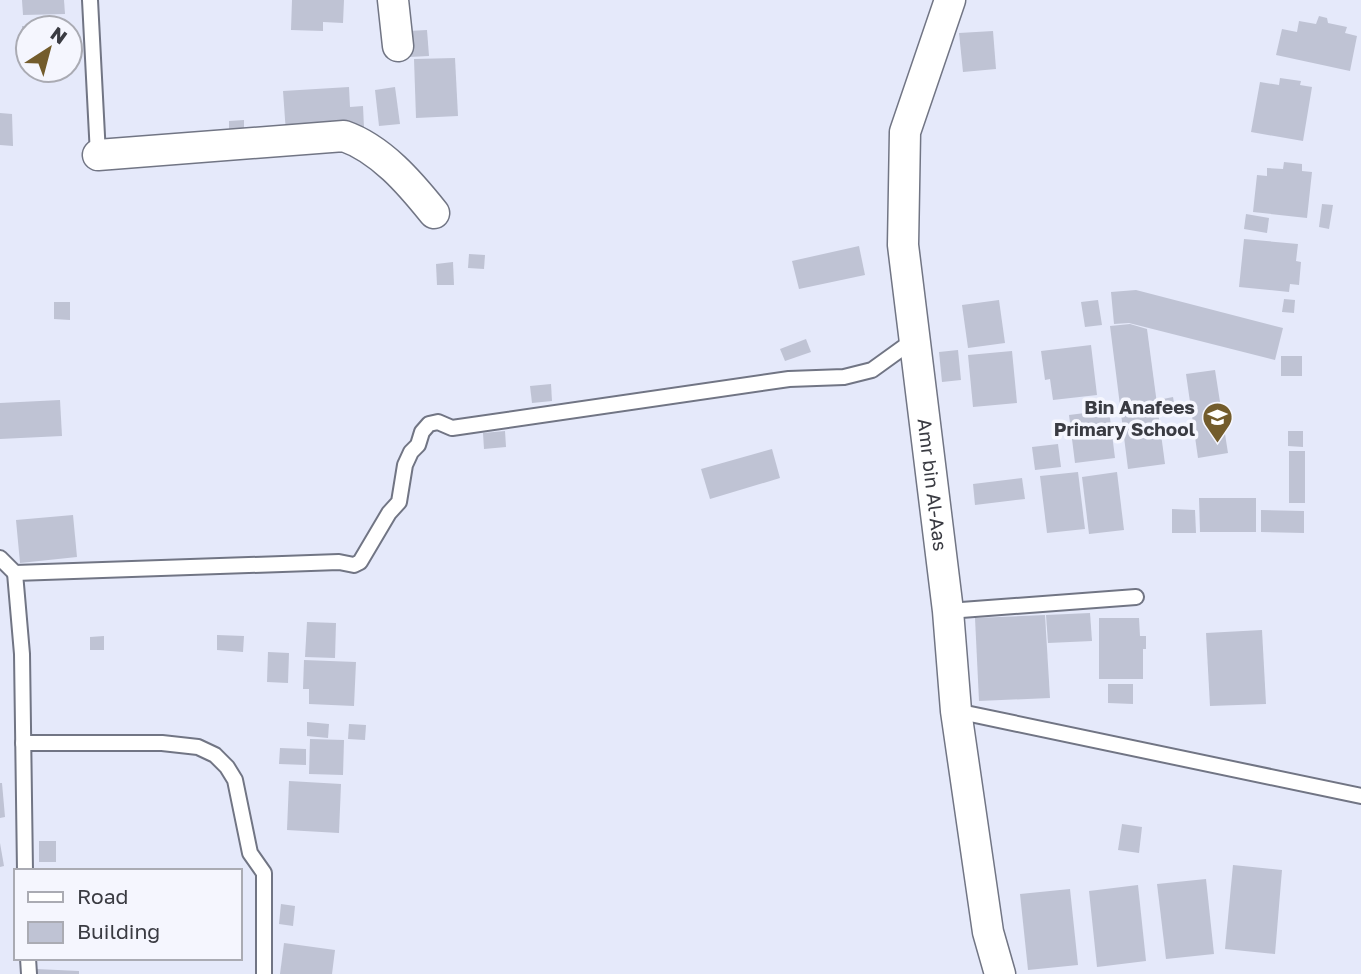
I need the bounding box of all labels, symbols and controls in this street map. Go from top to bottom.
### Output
north arrow [14,14,84,84]
text: N [47,21,72,48]
place label: Bin Anafees Primary School [1054,395,1195,440]
school or university icon: Bin Anafees Primary School [1201,401,1235,445]
street label: Amr bin Al-Aas [913,417,953,552]
legend [14,869,242,960]
text: Road [77,883,128,909]
text: Building [77,918,160,944]

